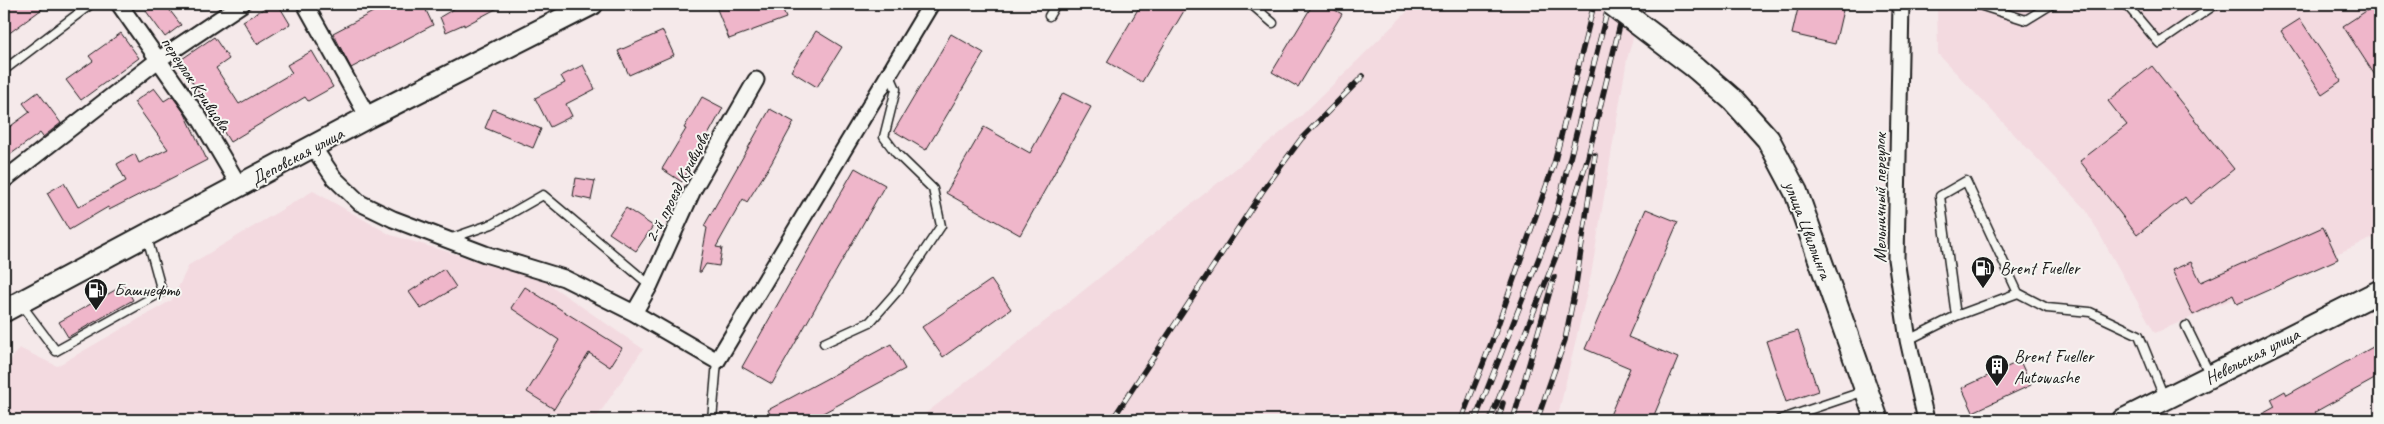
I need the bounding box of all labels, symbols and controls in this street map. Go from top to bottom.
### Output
street label: переулок Кривцова [156,32,237,137]
street label: Деповская улица [247,122,348,190]
street label: 2-й проезд Кривцова [640,126,715,246]
street label: Мельничный переулок [1869,131,1891,263]
street label: улица Цвиллинга [1779,177,1837,283]
fuel station icon: Brent Fueller [1970,255,1996,289]
place label: Brent Fueller [2000,257,2081,279]
fuel station icon: Башнефть [83,277,109,311]
place label: Башнефть [114,279,180,301]
street label: Невельская улица [2201,322,2304,389]
place label: Brent Fueller Autowashe [2014,345,2095,388]
building icon: Brent Fueller Autowashe [1984,353,2010,387]

